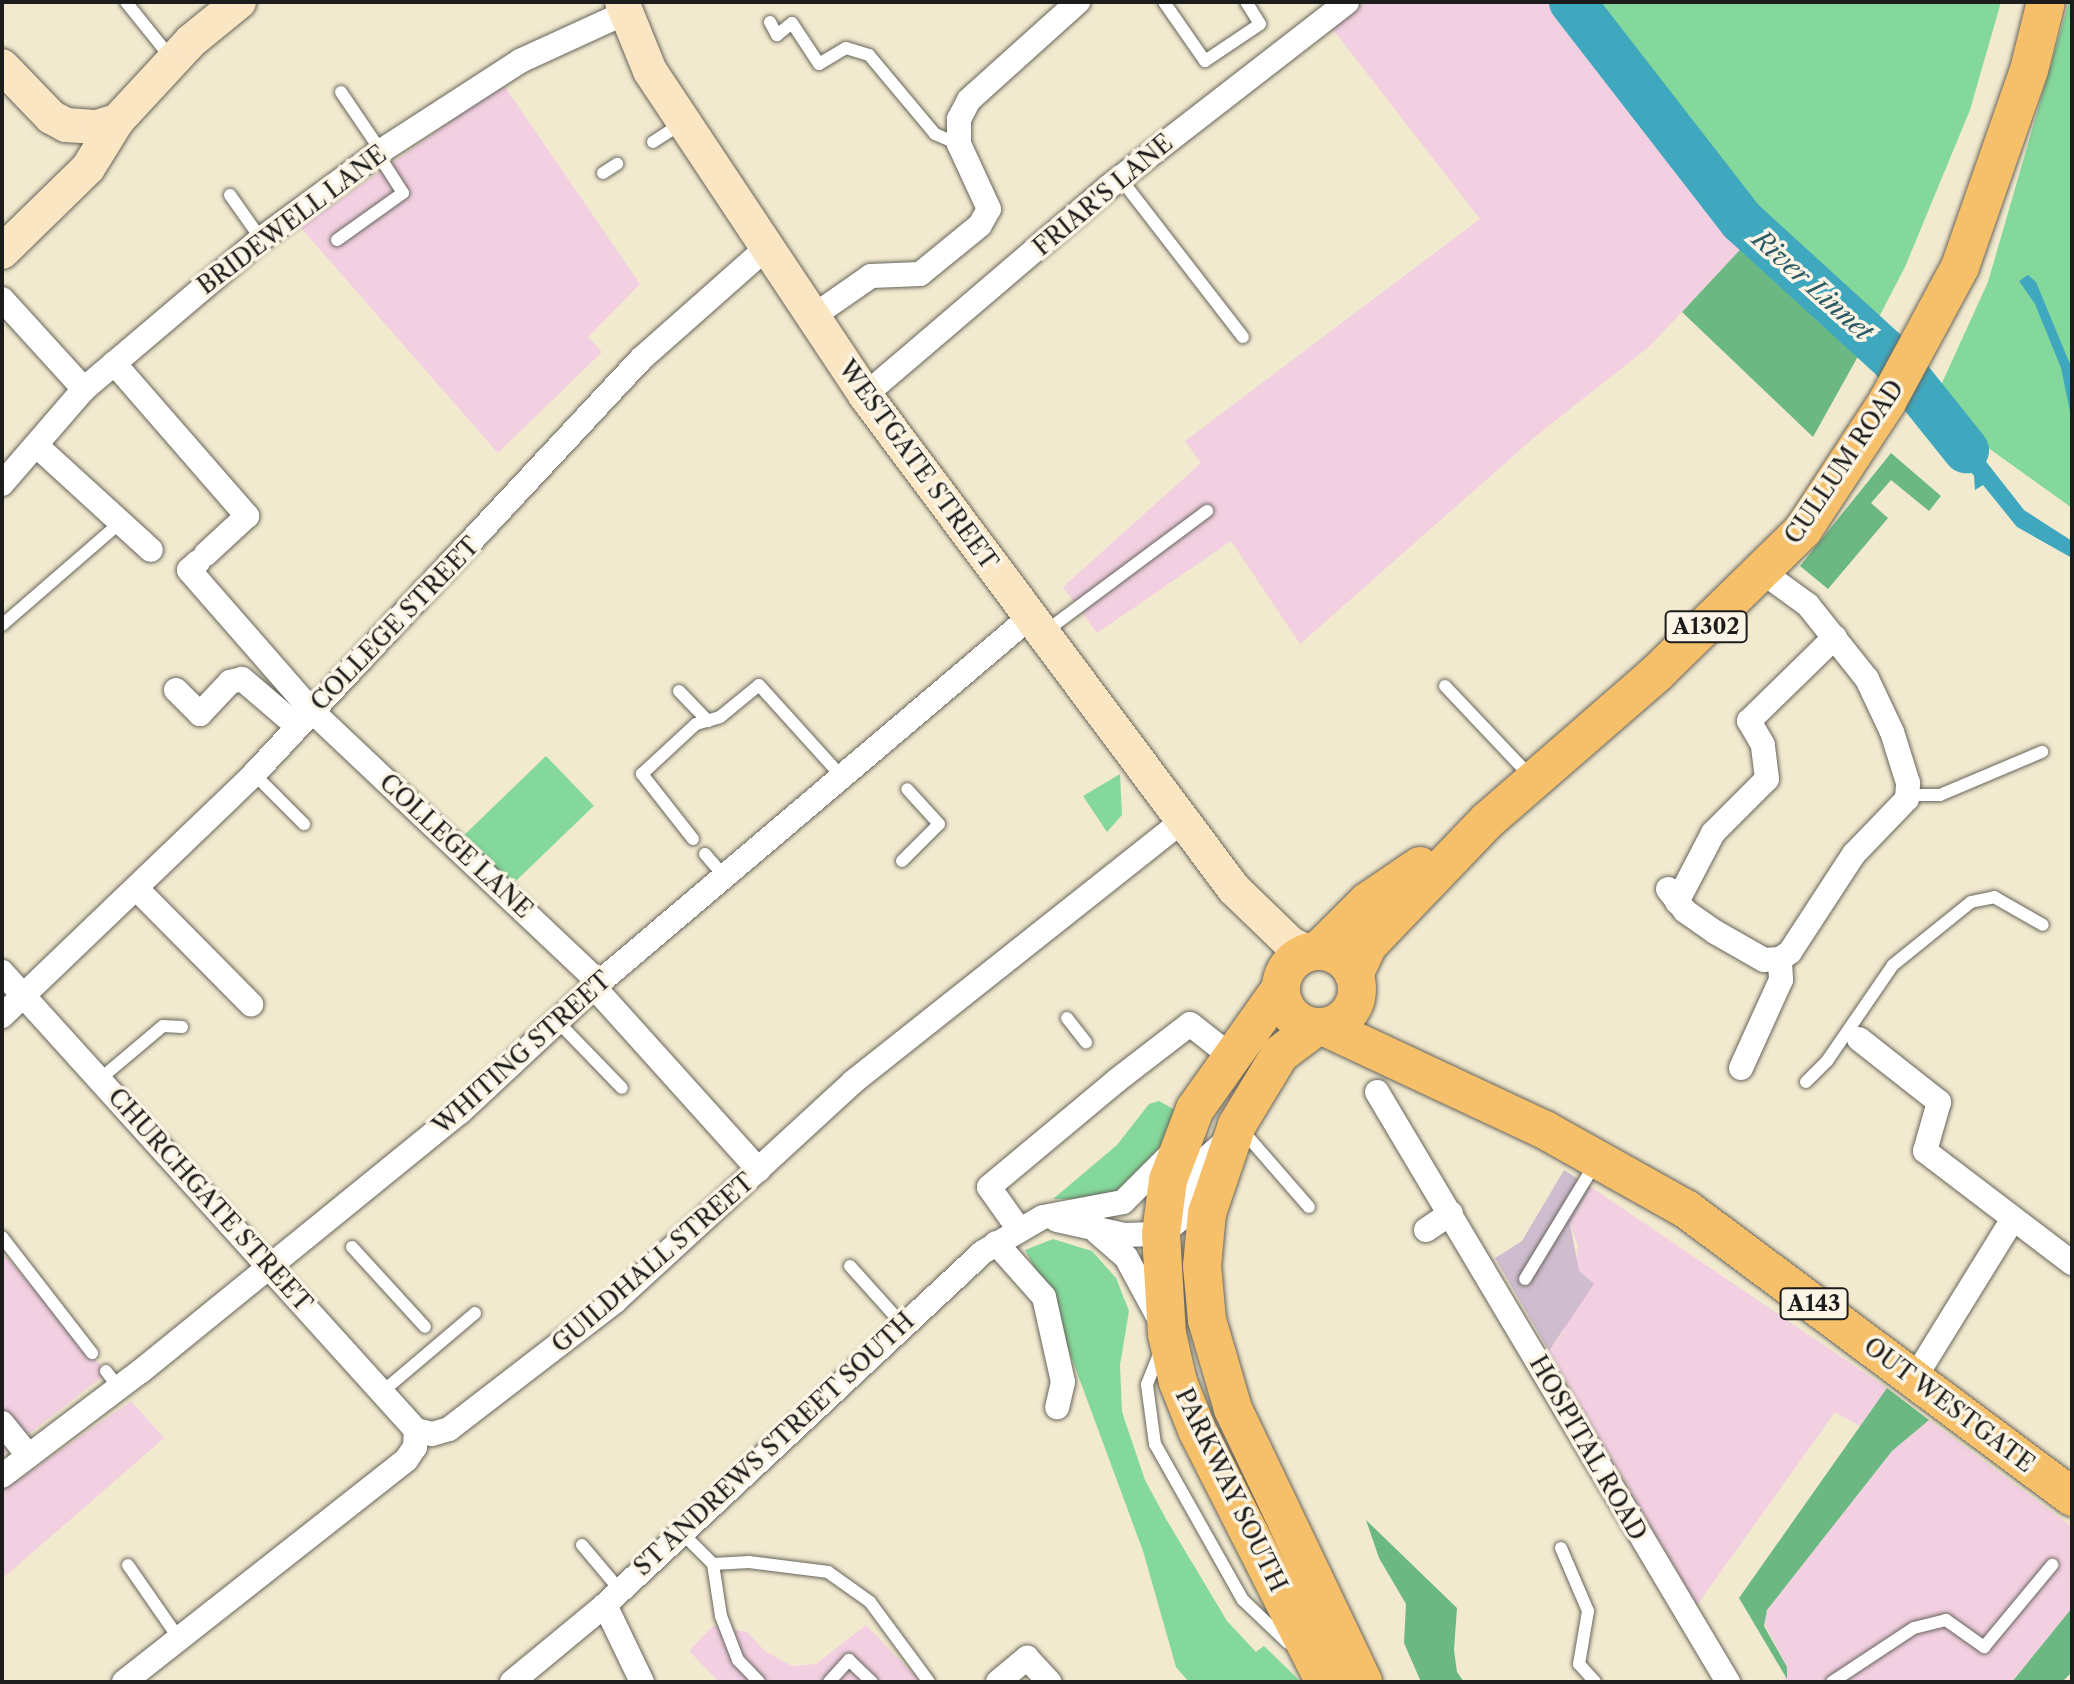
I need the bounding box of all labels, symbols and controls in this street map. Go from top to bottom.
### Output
street label: FRIAR'S LANE [1027,128,1179,262]
street label: BRIDEWELL LANE [192,139,392,301]
water label: River Linnet [1746,224,1878,348]
street label: WESTGATE STREET [832,355,1004,575]
street label: CULLUM ROAD [1779,375,1909,549]
street label: COLLEGE STREET [305,531,485,717]
road number: A1302 [1664,609,1748,645]
street label: COLLEGE LANE [374,768,538,924]
street label: WHITING STREET [427,966,617,1140]
street label: CHURCHGATE STREET [102,1082,318,1318]
street label: GUILDHALL STREET [546,1167,760,1359]
road number: A143 [1778,1286,1850,1322]
street label: ST ANDREWS STREET SOUTH [627,1306,921,1582]
street label: OUT WESTGATE [1858,1331,2040,1479]
street label: HOSPITAL ROAD [1523,1350,1653,1546]
street label: PARKWAY SOUTH [1169,1383,1293,1597]

